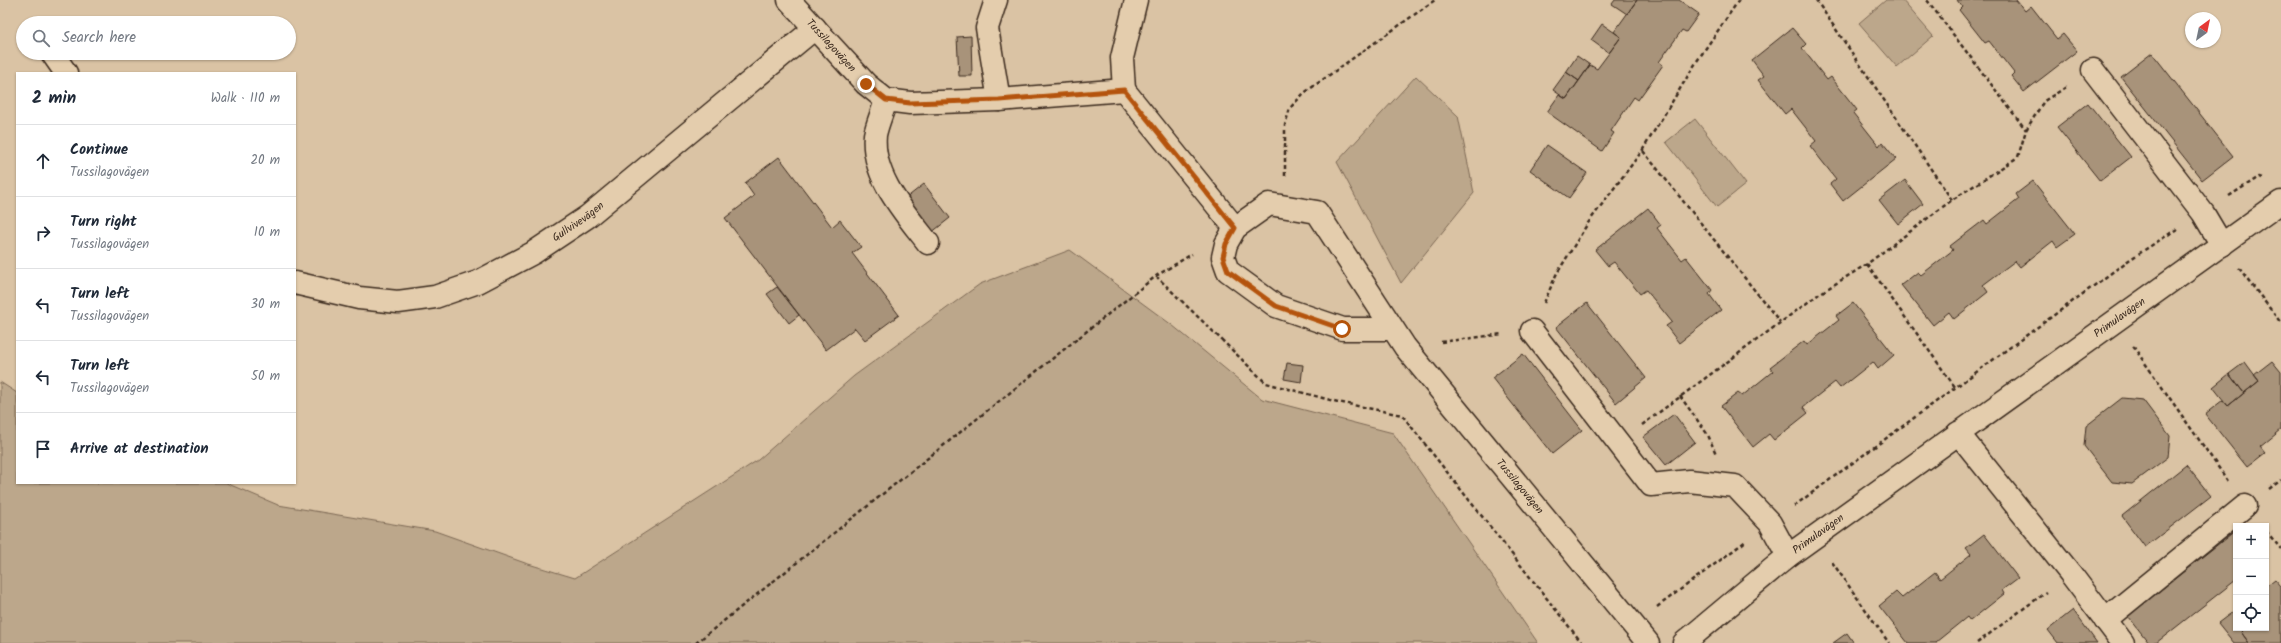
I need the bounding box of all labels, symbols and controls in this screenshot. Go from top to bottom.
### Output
north arrow [2185,12,2221,48]
street label: Tussilagovägen [802,15,860,77]
search box [16,16,296,60]
text: Search here [62,26,136,50]
icon: search [30,27,52,49]
route end [857,75,875,93]
text: 2 min [32,85,76,112]
text: Walk · 110 m [211,88,280,109]
text: Continue [70,138,128,162]
icon: ahead [32,150,54,172]
text: 20 m [250,150,280,171]
text: Tussilagovägen [70,162,149,183]
street label: Gullvivevägen [549,197,608,247]
text: Turn right [70,210,137,234]
icon: right [32,222,54,244]
text: 10 m [254,222,280,243]
text: Tussilagovägen [70,234,149,255]
text: Turn left [70,282,130,306]
street label: Primulavägen [2090,293,2150,343]
icon: left [32,294,54,316]
text: 30 m [251,294,280,315]
text: Tussilagovägen [70,306,149,327]
route start [1333,320,1351,338]
text: Turn left [70,354,130,378]
icon: left [32,366,54,388]
text: 50 m [251,366,280,387]
text: Tussilagovägen [70,378,149,399]
text: Arrive at destination [70,437,209,461]
icon: arrive [32,438,54,460]
street label: Tussilagovägen [1491,455,1548,518]
street label: Primulavägen [1789,509,1848,559]
map controls [2233,523,2269,631]
button: + [2233,523,2269,559]
button: − [2233,559,2269,595]
button: locate [2233,595,2269,631]

